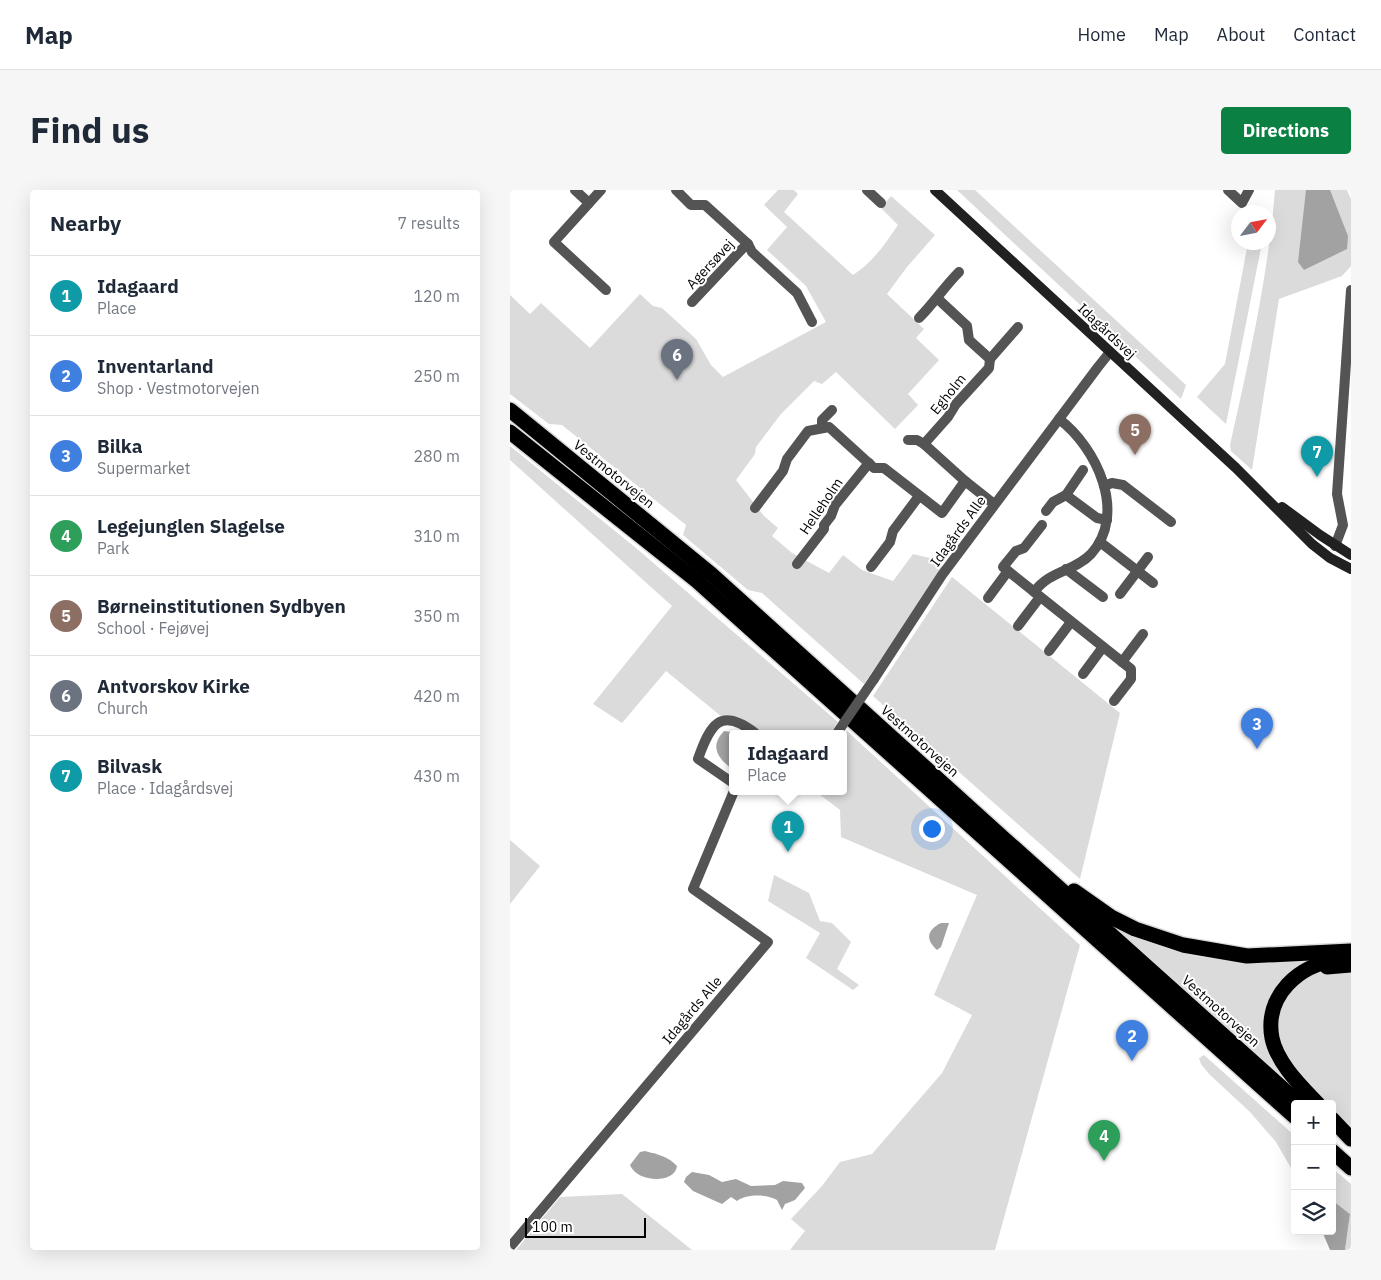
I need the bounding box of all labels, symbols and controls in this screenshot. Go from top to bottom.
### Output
text: Map [25,19,73,51]
text: Home [1078,23,1126,46]
text: Map [1154,23,1189,46]
text: About [1217,23,1265,46]
text: Contact [1293,23,1356,46]
text: Find us [30,107,149,153]
button: Directions [1221,107,1351,154]
north arrow [1231,205,1276,250]
text: Nearby [50,209,121,237]
text: 7 results [397,213,460,233]
street label: Agersøvej [682,235,738,293]
text: Idagaard [97,274,179,298]
text: 1 [61,286,71,306]
text: 120 m [413,286,460,306]
text: Place [97,298,136,318]
street label: Idagårdsvej [1074,299,1140,363]
pin: 6 [661,339,693,380]
text: Inventarland [97,354,214,378]
text: 2 [61,366,71,386]
text: 250 m [413,366,460,386]
street label: Egholm [926,370,970,418]
text: Shop · Vestmotorvejen [97,378,260,398]
pin: 5 [1119,414,1151,455]
text: Bilka [97,434,143,458]
street label: Vestmotorvejen [570,436,658,512]
pin: 7 [1301,436,1333,477]
text: 3 [61,446,71,466]
text: 280 m [413,446,460,466]
text: Supermarket [97,458,190,478]
street label: Helleholm [795,474,847,538]
street label: Idagårds Alle [926,492,990,570]
text: Legejunglen Slagelse [97,514,285,538]
text: 4 [61,526,71,546]
text: 310 m [413,526,460,546]
text: Park [97,538,129,558]
text: Børneinstitutionen Sydbyen [97,594,346,618]
text: 5 [61,606,71,626]
text: 350 m [413,606,460,626]
text: School · Fejøvej [97,618,209,638]
text: Antvorskov Kirke [97,674,250,698]
text: 6 [61,686,71,706]
text: 420 m [413,686,460,706]
text: Church [97,698,148,718]
street label: Vestmotorvejen [877,701,963,781]
pin: 3 [1241,708,1273,749]
popup [729,730,847,795]
text: Idagaard [747,741,829,765]
text: Bilvask [97,754,162,778]
text: Place [747,765,786,785]
text: 7 [61,766,71,786]
text: 430 m [413,766,460,786]
text: Place · Idagårdsvej [97,778,233,798]
pin: 1 [772,811,804,852]
your location [919,816,945,842]
street label: Vestmotorvejen [1178,971,1264,1051]
street label: Idagårds Alle [658,972,726,1048]
pin: 2 [1116,1020,1148,1061]
map controls [1291,1100,1336,1235]
button: + [1291,1100,1336,1145]
pin: 4 [1088,1120,1120,1161]
button: − [1291,1145,1336,1190]
button: layers [1291,1190,1336,1235]
scale bar [525,1215,646,1238]
text: 100 m [532,1218,573,1236]

